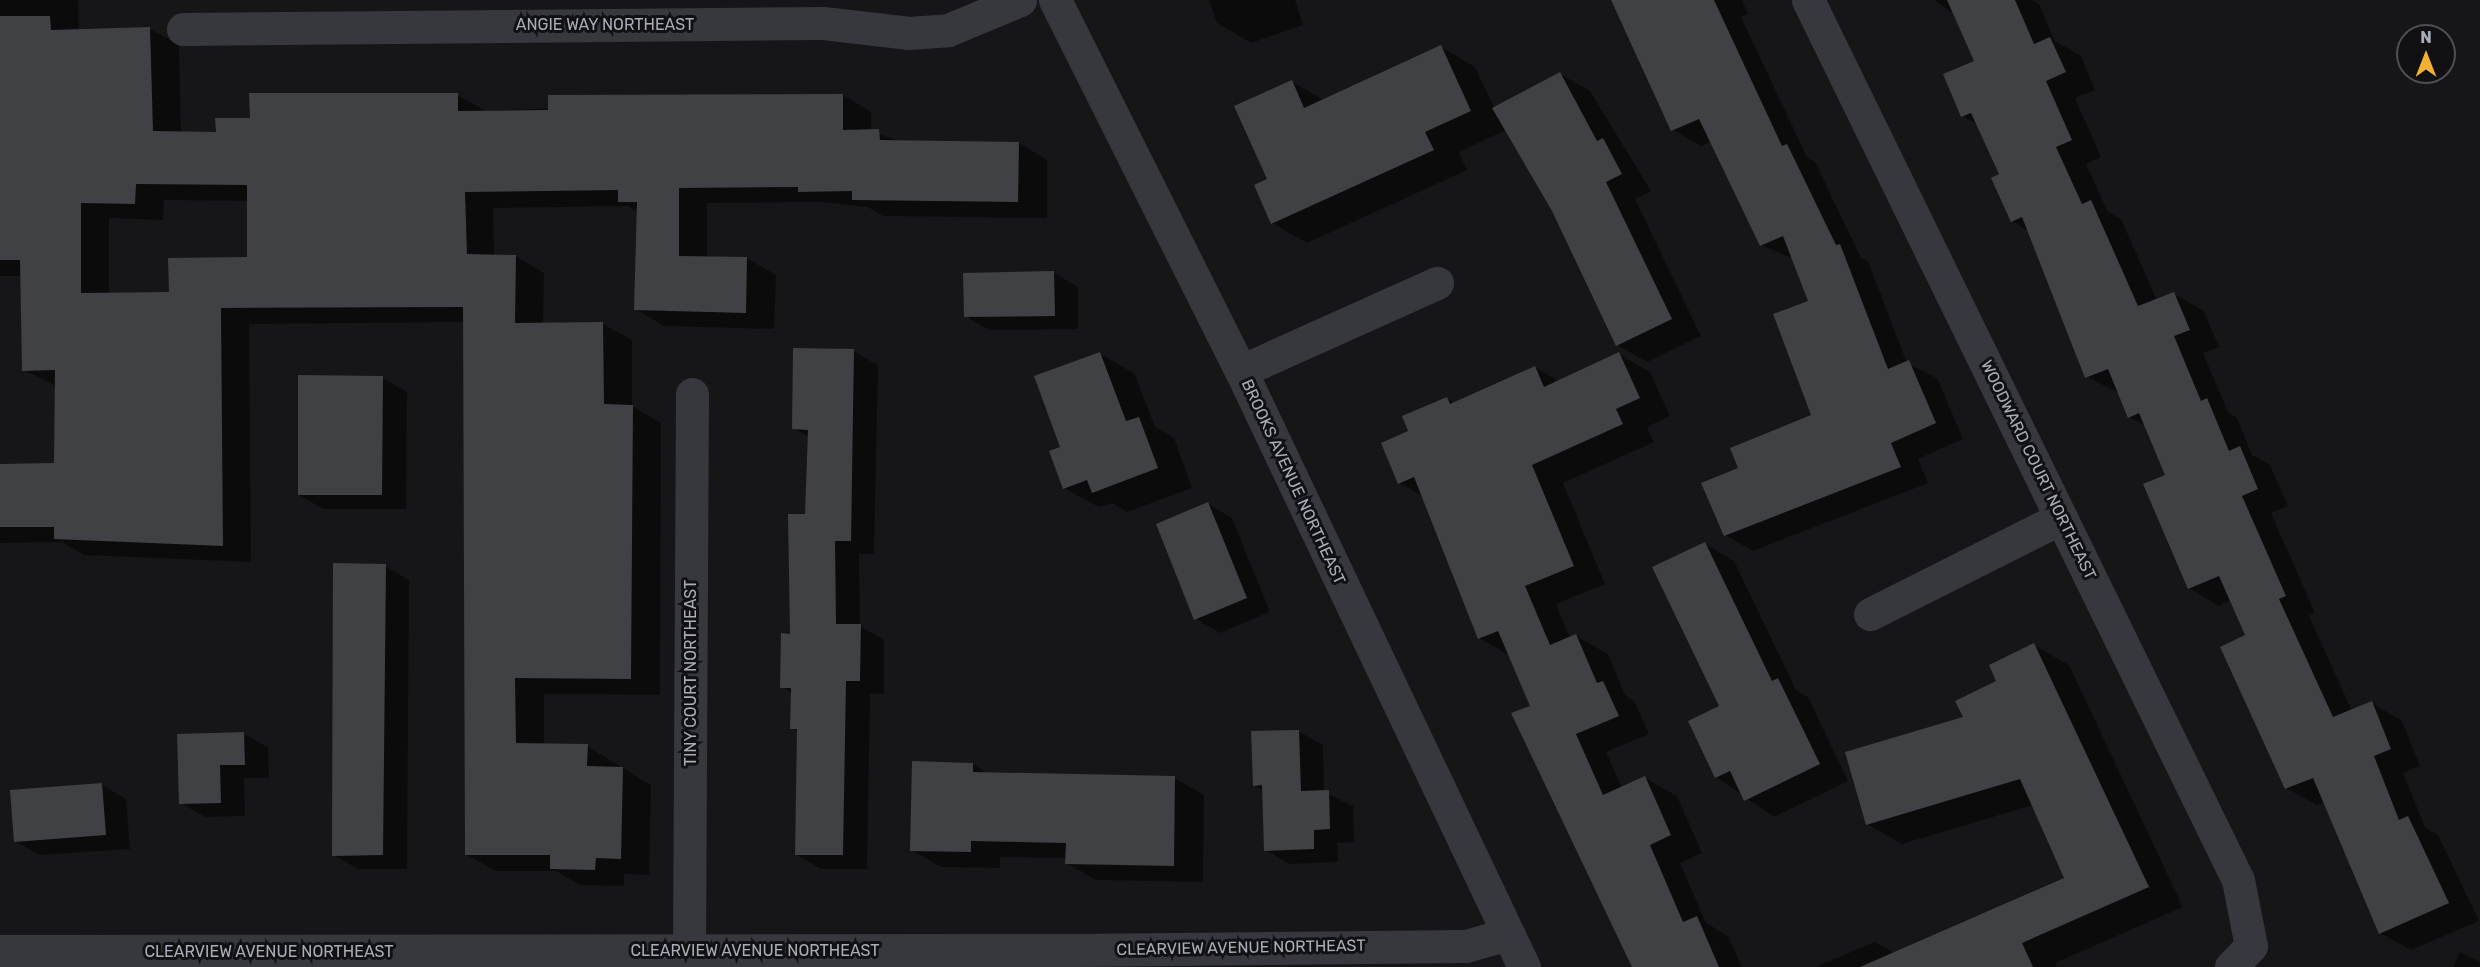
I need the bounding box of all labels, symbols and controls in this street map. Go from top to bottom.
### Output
street label: ANGIE WAY NORTHEAST [515,15,695,35]
north arrow [2396,24,2456,84]
text: N [2420,28,2432,47]
street label: WOODWARD COURT NORTHEAST [1976,357,2100,583]
street label: BROOKS AVENUE NORTHEAST [1237,376,1349,588]
street label: TINY COURT NORTHEAST [681,579,701,767]
street label: CLEARVIEW AVENUE NORTHEAST [1116,936,1366,960]
street label: CLEARVIEW AVENUE NORTHEAST [630,941,880,961]
street label: CLEARVIEW AVENUE NORTHEAST [144,942,394,962]

